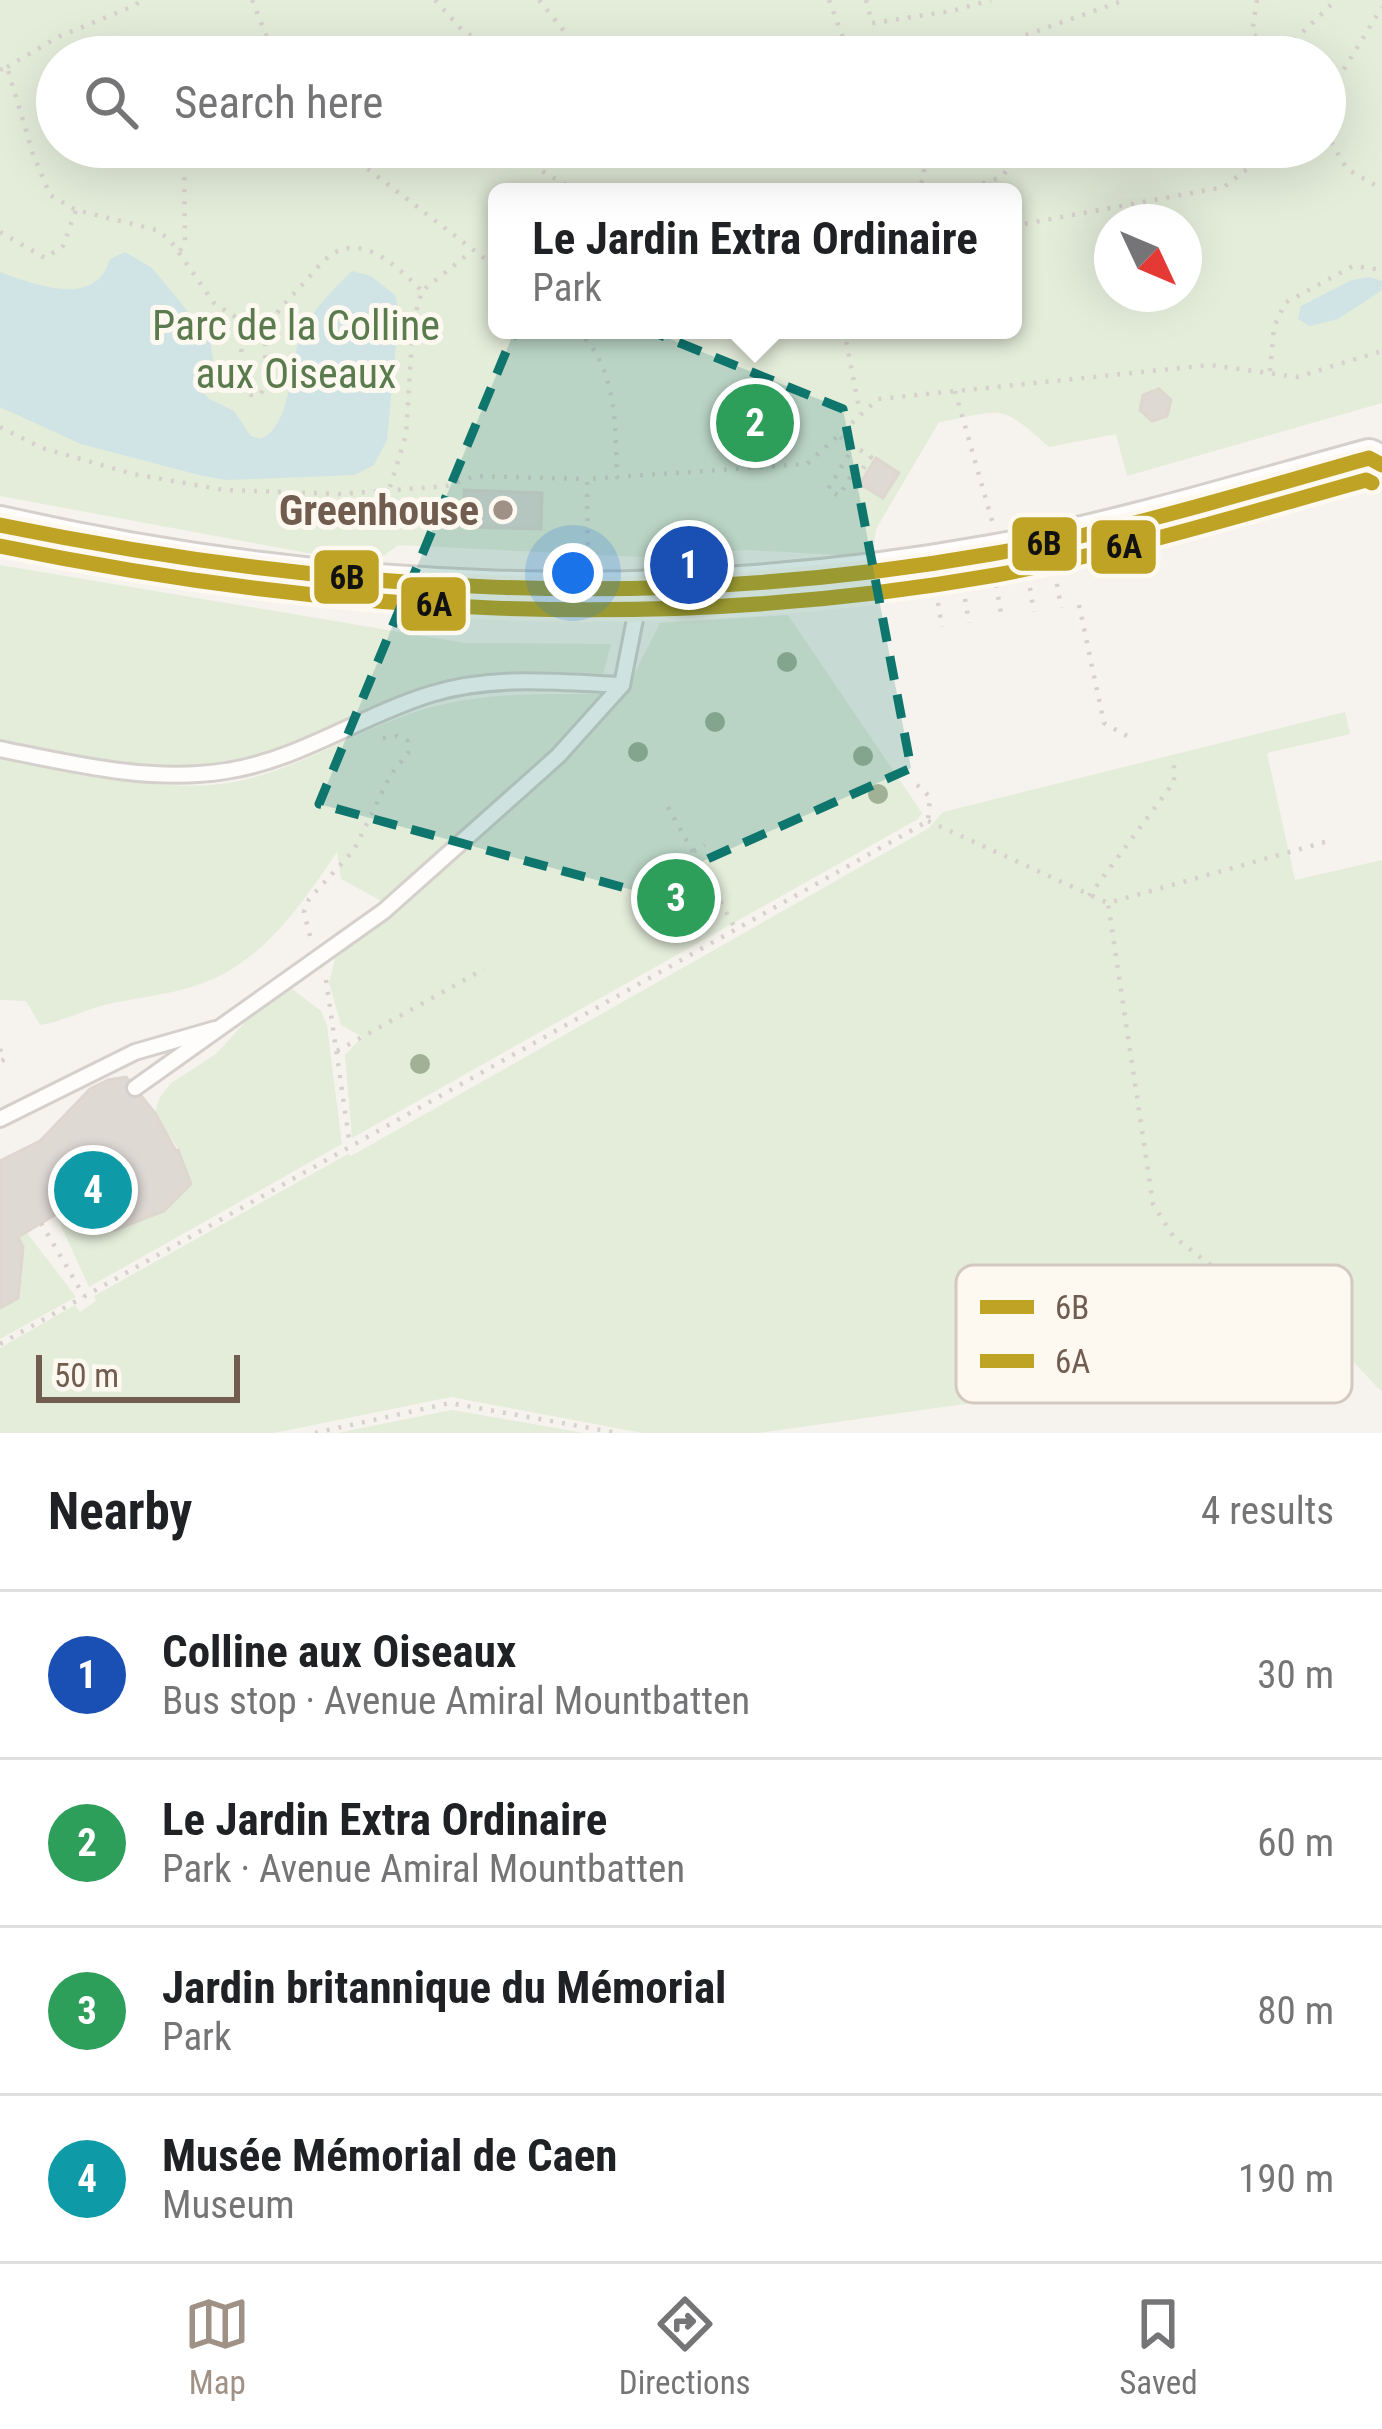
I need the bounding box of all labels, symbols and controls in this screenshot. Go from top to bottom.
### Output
search box [36,36,1346,168]
icon: search [78,69,144,135]
text: Search here [174,76,383,129]
popup [488,183,1022,339]
north arrow [1094,204,1202,312]
text: Le Jardin Extra Ordinaire [532,212,978,265]
text: Park [532,265,602,311]
park label: Parc de la Colline aux Oiseaux [152,301,440,398]
pin: 2 [716,378,794,468]
place label: Greenhouse [279,486,479,535]
marker: Greenhouse [490,497,516,523]
line badge: 6B [1010,515,1079,573]
line badge: 6A [1089,518,1158,576]
pin: 1 [650,520,728,610]
text: 6B [1026,524,1062,563]
text: 6A [1106,527,1142,566]
your location [543,543,603,603]
line badge: 6B [312,548,381,606]
text: 6B [329,558,365,597]
line badge: 6A [399,575,468,633]
text: 6A [416,585,452,624]
pin: 3 [637,853,715,943]
pin: 4 [54,1145,132,1235]
legend [956,1265,1352,1403]
text: 6B [1055,1288,1089,1327]
text: 6A [1055,1342,1090,1381]
scale bar [36,1349,240,1402]
text: 50 m [54,1356,119,1395]
text: Nearby [48,1482,192,1541]
text: 4 results [1201,1488,1334,1534]
text: Colline aux Oiseaux [162,1625,516,1678]
text: 1 [77,1652,97,1698]
text: 30 m [1257,1652,1334,1698]
text: Bus stop · Avenue Amiral Mountbatten [162,1678,750,1724]
text: Le Jardin Extra Ordinaire [162,1793,607,1846]
text: 2 [77,1820,97,1866]
text: 60 m [1257,1820,1334,1866]
text: Park · Avenue Amiral Mountbatten [162,1846,685,1892]
text: Jardin britannique du Mémorial [162,1961,726,2014]
text: 3 [77,1988,97,2034]
text: 80 m [1257,1988,1334,2034]
text: Park [162,2014,232,2060]
text: Musée Mémorial de Caen [162,2129,617,2182]
text: 4 [77,2156,97,2202]
text: 190 m [1238,2156,1334,2202]
text: Museum [162,2182,295,2228]
tab: Map [184,2291,250,2402]
tab: Directions [619,2291,751,2402]
tab: Saved [1119,2291,1198,2402]

